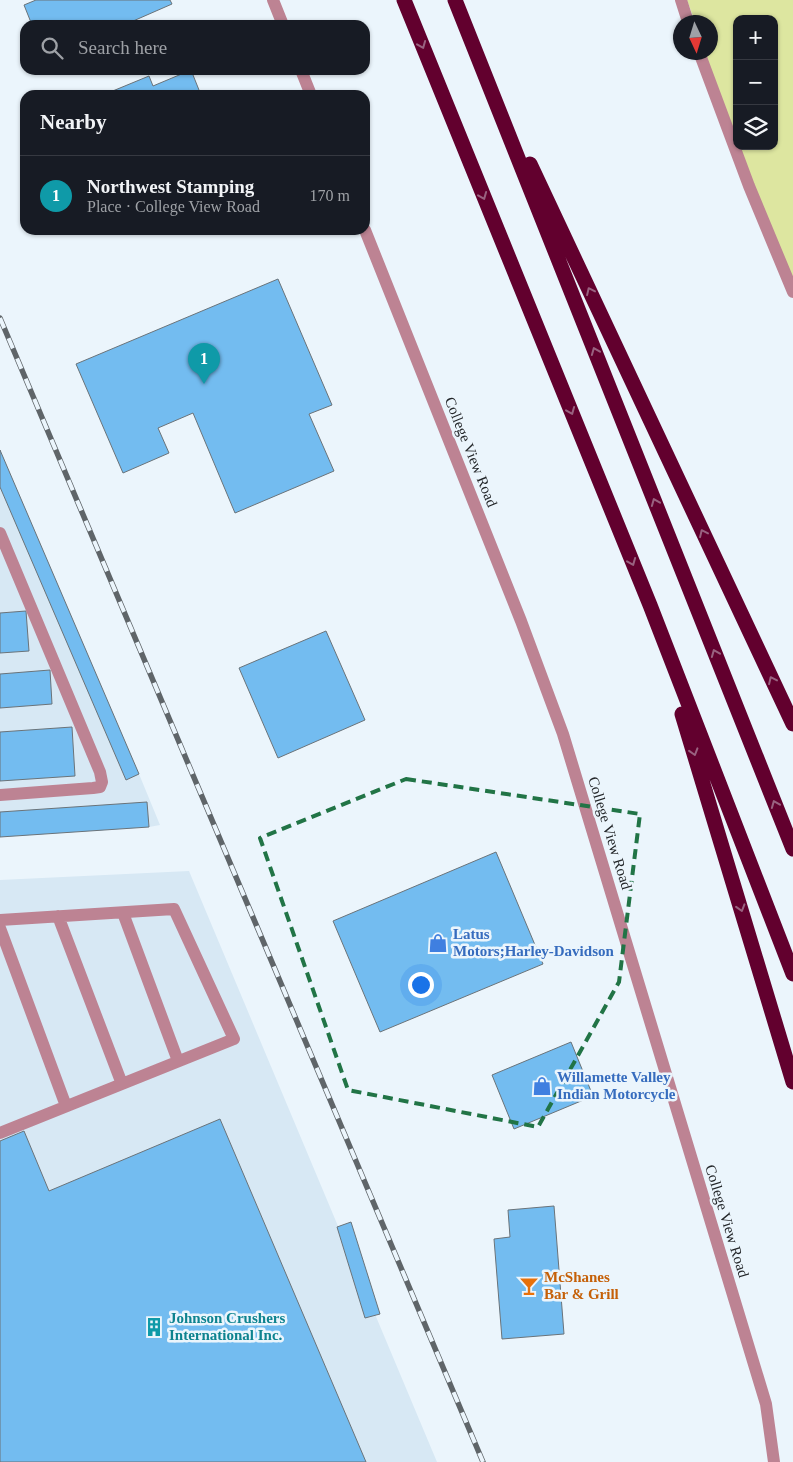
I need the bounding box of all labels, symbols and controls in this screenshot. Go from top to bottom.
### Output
north arrow [673,15,718,60]
map controls [733,15,778,150]
button: + [733,15,778,60]
search box [20,20,370,75]
icon: search [38,34,66,62]
text: Search here [78,37,167,58]
one-way arrow [416,40,426,49]
button: − [733,60,778,105]
button: layers [733,105,778,150]
text: Nearby [40,110,107,134]
text: Northwest Stamping [87,176,254,197]
text: 1 [52,187,60,204]
text: 170 m [310,187,350,204]
one-way arrow [477,191,487,200]
text: Place · College View Road [87,198,260,215]
one-way arrow [585,287,596,296]
pin: 1 [188,343,220,384]
one-way arrow [590,347,601,356]
street label: College View Road [442,395,501,510]
one-way arrow [564,406,575,415]
one-way arrow [650,498,661,507]
one-way arrow [699,529,710,538]
one-way arrow [626,557,636,565]
one-way arrow [711,649,721,658]
one-way arrow [768,676,779,685]
one-way arrow [688,748,698,756]
street label: College View Road [585,775,635,892]
one-way arrow [771,800,781,809]
one-way arrow [735,903,745,911]
place label: Latus Motors;Harley-Davidson [453,926,614,959]
shop icon: Latus Motors;Harley-Davidson [427,932,449,954]
your location [408,972,434,998]
place label: Willamette Valley Indian Motorcycle [557,1069,676,1102]
shop icon: Willamette Valley Indian Motorcycle [531,1075,553,1097]
street label: College View Road [702,1163,752,1280]
place label: McShanes Bar & Grill [544,1269,619,1302]
bar icon: McShanes Bar & Grill [518,1275,540,1297]
place label: Johnson Crushers International Inc. [169,1310,285,1343]
building icon: Johnson Crushers International Inc. [143,1316,165,1338]

